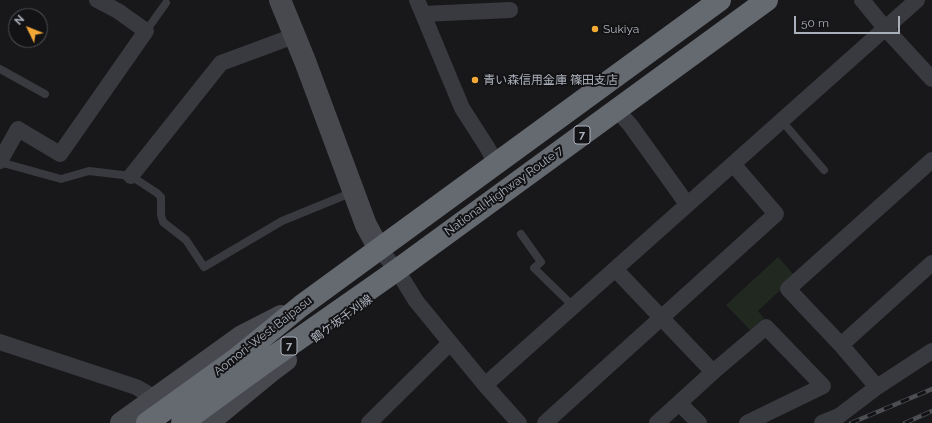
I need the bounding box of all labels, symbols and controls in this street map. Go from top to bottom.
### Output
north arrow [8,8,48,48]
scale bar [796,8,902,34]
text: N [12,13,27,28]
text: 50 m [801,16,829,30]
place label: Sukiya [603,22,639,36]
marker: Sukiya [590,24,600,34]
place label: 青い森信用金庫 篠田支店 [483,73,618,87]
marker: 青い森信用金庫 篠田支店 [470,75,480,85]
road number: 7 [574,126,590,144]
street label: National Highway Route 7 [442,143,566,239]
street label: 鶴ケ坂千刈線 [309,292,375,346]
street label: Aomori-West Baipasu [211,293,315,379]
road number: 7 [281,337,297,355]

